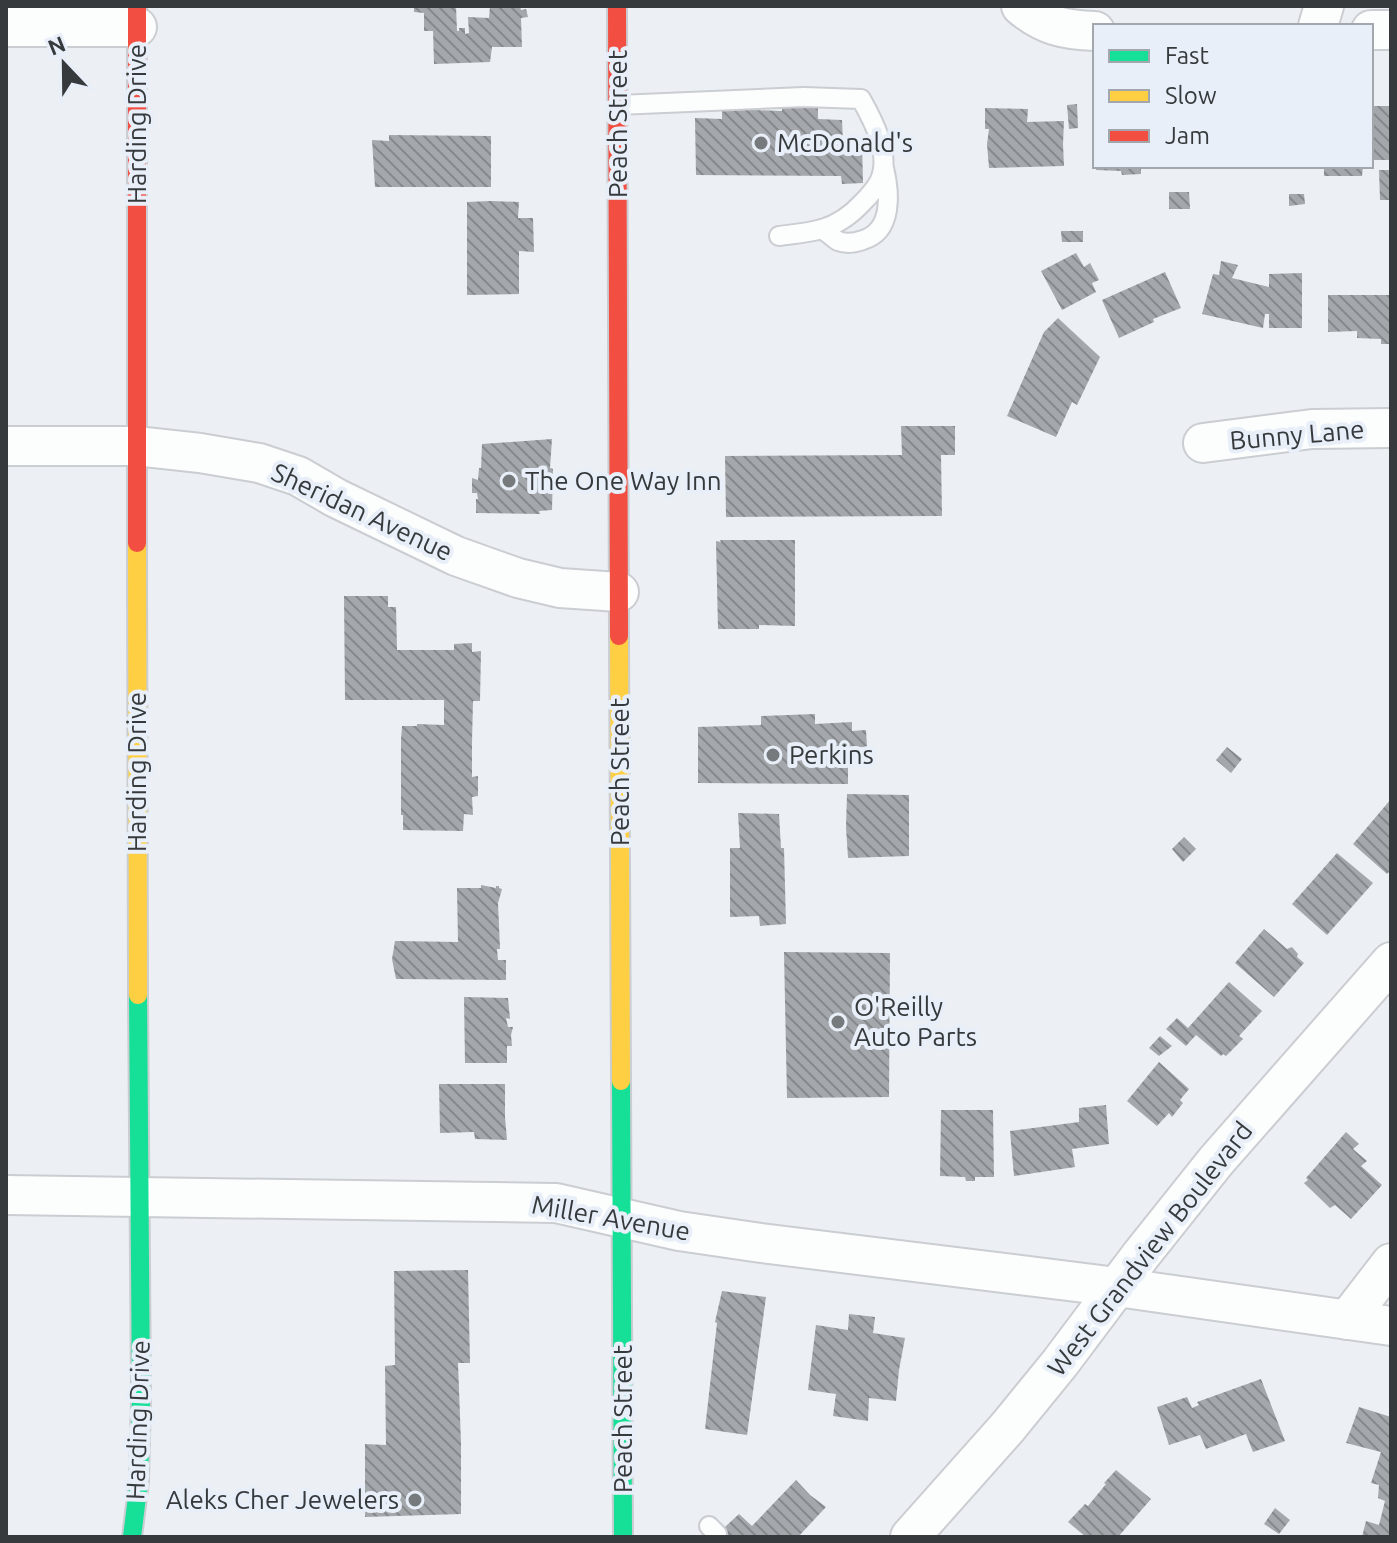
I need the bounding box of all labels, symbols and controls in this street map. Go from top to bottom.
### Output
north arrow [24,24,104,104]
legend [1093,24,1373,168]
text: N [44,30,69,60]
text: Fast [1165,42,1209,69]
street label: Harding Drive [122,44,151,204]
street label: Peach Street [603,50,632,198]
text: Slow [1165,82,1217,109]
text: Jam [1165,122,1210,149]
place label: McDonald's [777,128,913,157]
marker: McDonald's [752,134,770,152]
street label: Bunny Lane [1228,414,1366,455]
street label: Sheridan Avenue [267,457,457,566]
place label: The One Way Inn [525,466,722,495]
marker: The One Way Inn [500,472,518,490]
street label: Harding Drive [122,692,151,852]
street label: Peach Street [605,698,634,846]
place label: Perkins [789,740,874,769]
marker: Perkins [764,746,782,764]
place label: O'Reilly Auto Parts [854,992,977,1051]
marker: O'Reilly Auto Parts [829,1013,847,1031]
street label: West Grandview Boulevard [1041,1116,1258,1381]
street label: Miller Avenue [530,1189,693,1246]
street label: Harding Drive [120,1339,155,1500]
street label: Peach Street [608,1345,637,1493]
place label: Aleks Cher Jewelers [166,1485,399,1514]
marker: Aleks Cher Jewelers [406,1491,424,1509]

